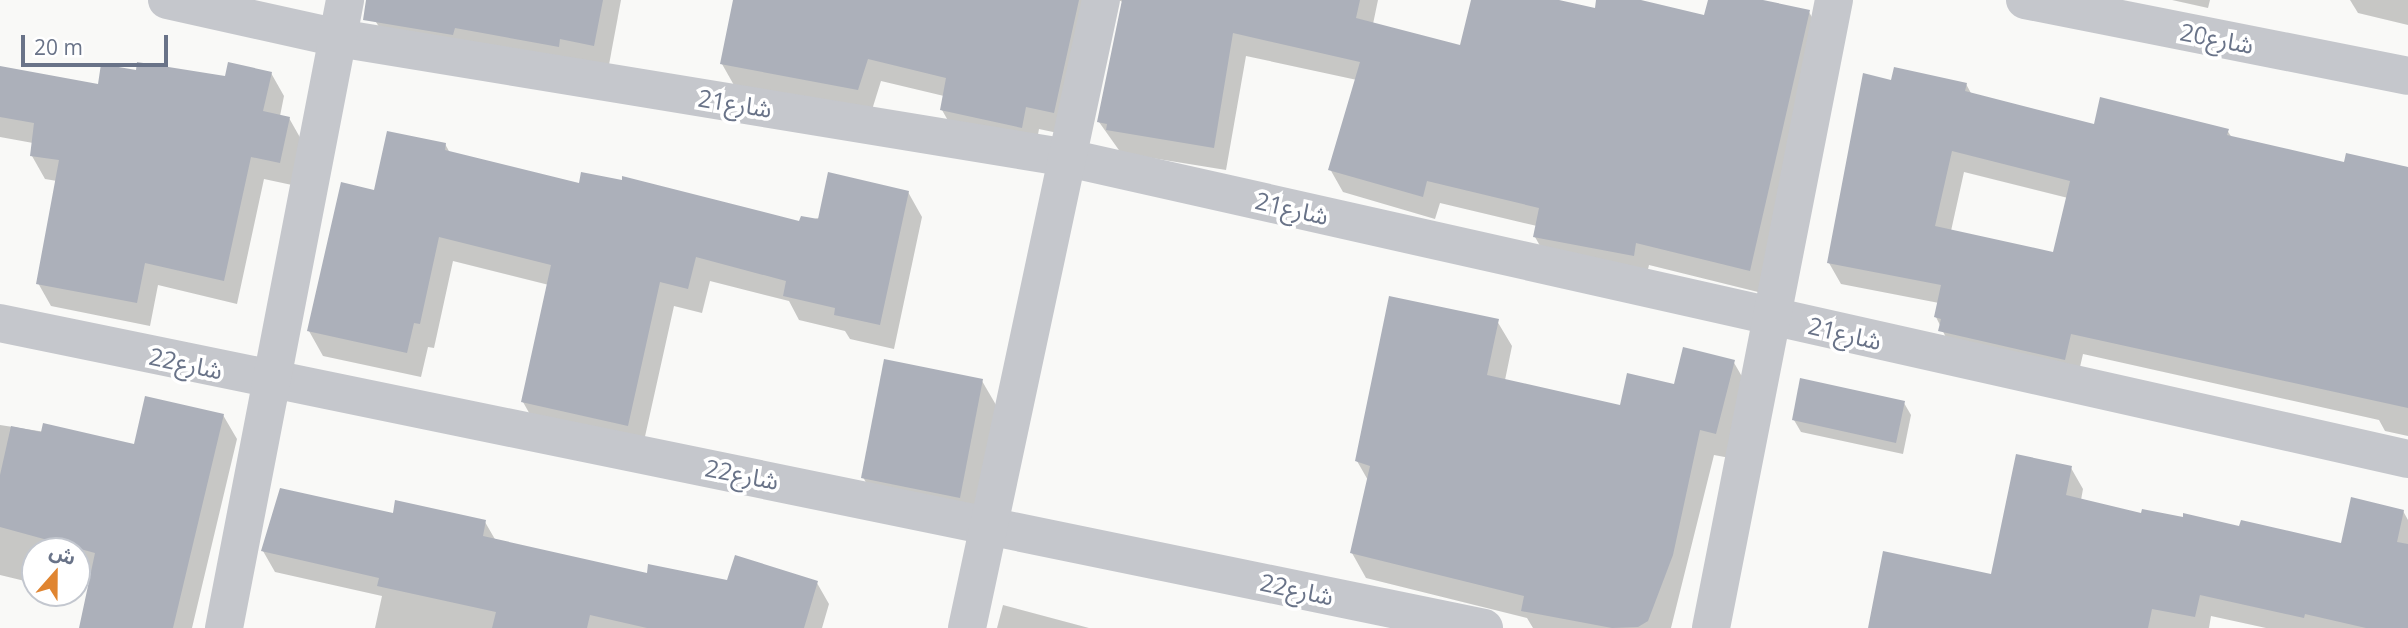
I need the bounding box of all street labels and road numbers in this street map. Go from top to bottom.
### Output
street label: شارع20 [2178,17,2256,59]
street label: شارع21 [696,83,774,123]
street label: شارع21 [1253,186,1331,230]
street label: شارع21 [1806,311,1884,355]
street label: شارع22 [147,341,225,385]
street label: شارع22 [703,453,781,495]
street label: شارع22 [1258,567,1336,611]

